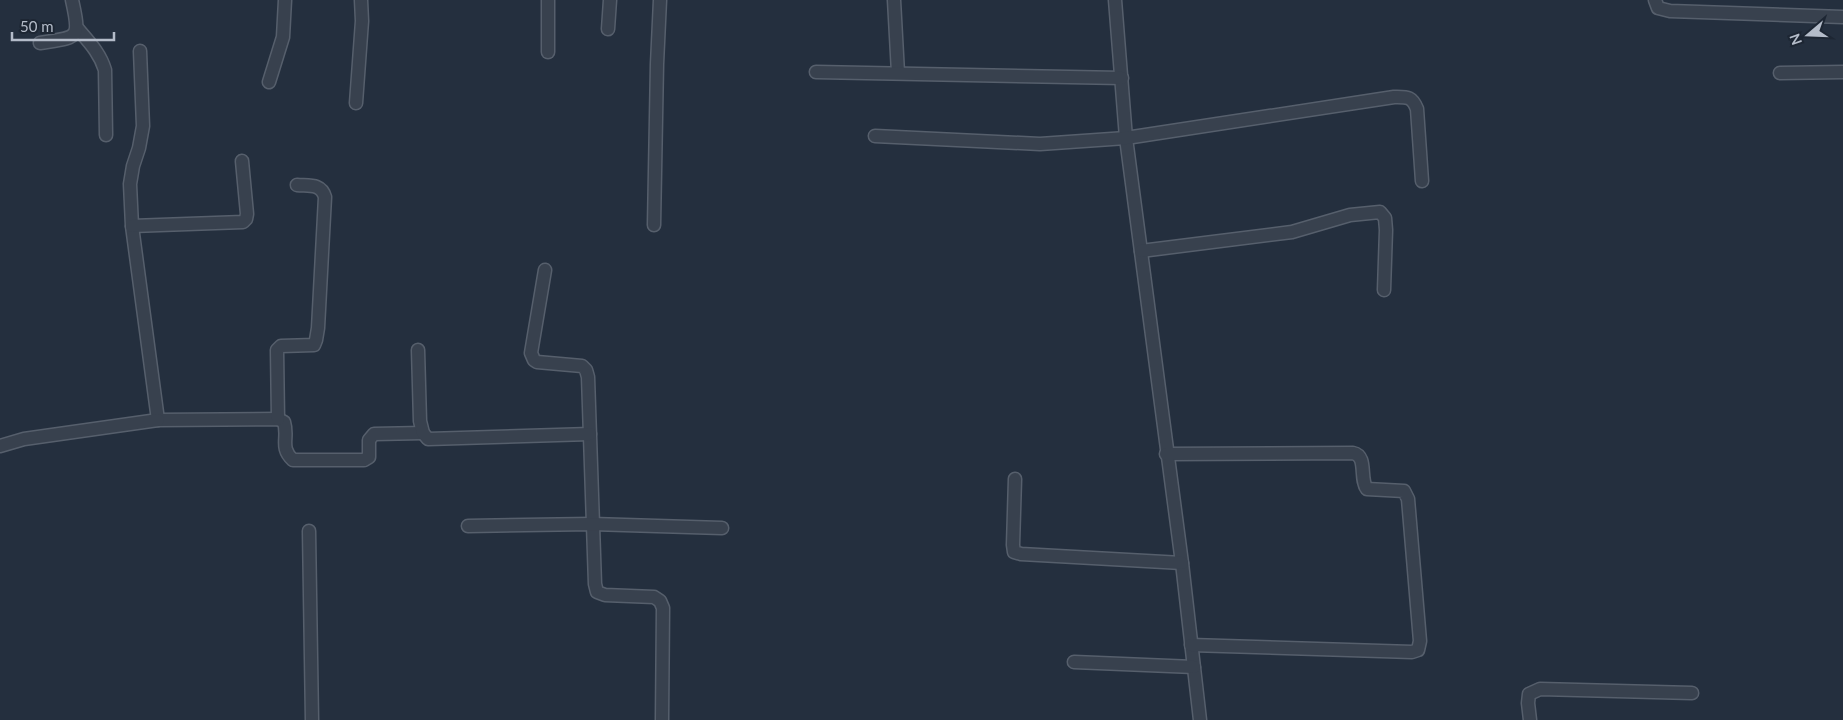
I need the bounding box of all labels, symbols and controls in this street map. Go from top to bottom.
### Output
scale bar [12,10,115,42]
north arrow [1783,10,1833,60]
text: 50 m [20,17,54,35]
text: N [1785,32,1805,47]

